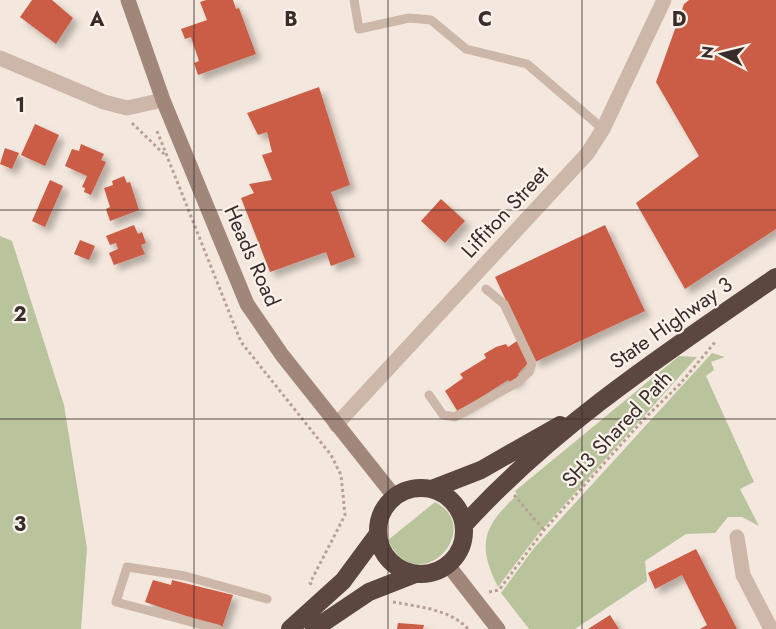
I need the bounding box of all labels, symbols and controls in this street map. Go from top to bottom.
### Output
text: A [89,5,105,34]
text: B [284,5,298,34]
text: C [478,5,492,34]
text: D [672,5,686,34]
north arrow [692,24,752,84]
text: N [695,45,720,60]
text: 1 [15,91,25,120]
street label: Liffiton Street [454,159,556,265]
street label: Heads Road [216,201,288,311]
street label: State Highway 3 [604,270,738,376]
text: 2 [13,300,27,329]
street label: SH3 Shared Path [555,364,679,494]
text: 3 [14,510,26,539]

